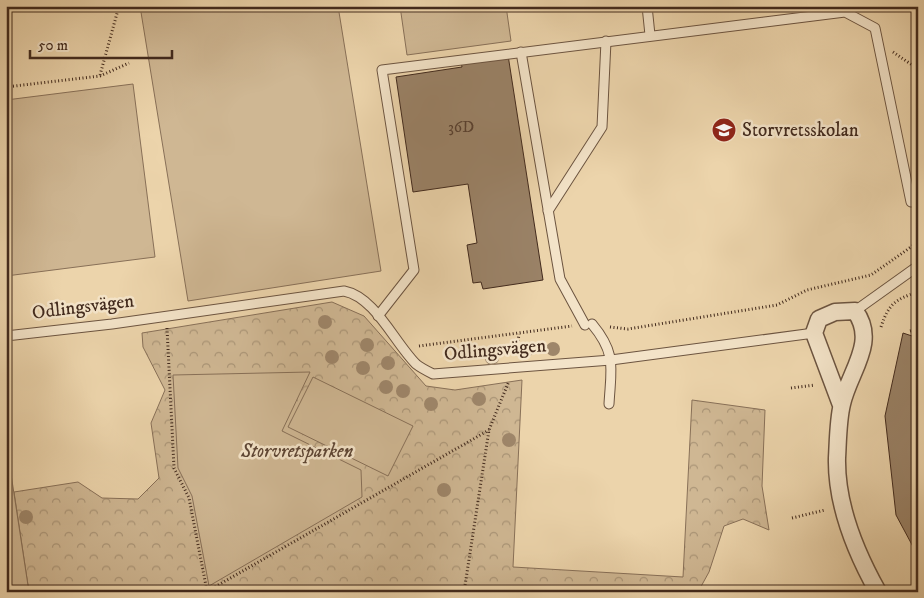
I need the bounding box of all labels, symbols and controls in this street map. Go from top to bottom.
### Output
scale bar [30,28,172,60]
text: 50 m [38,36,68,55]
house number: 36D [448,117,474,137]
school or university icon: Storvretsskolan [711,117,737,143]
place label: Storvretsskolan [742,119,859,142]
street label: Odlingsvägen [31,289,135,325]
street label: Odlingsvägen [443,334,547,366]
park label: Storvretsparken [240,440,353,464]

